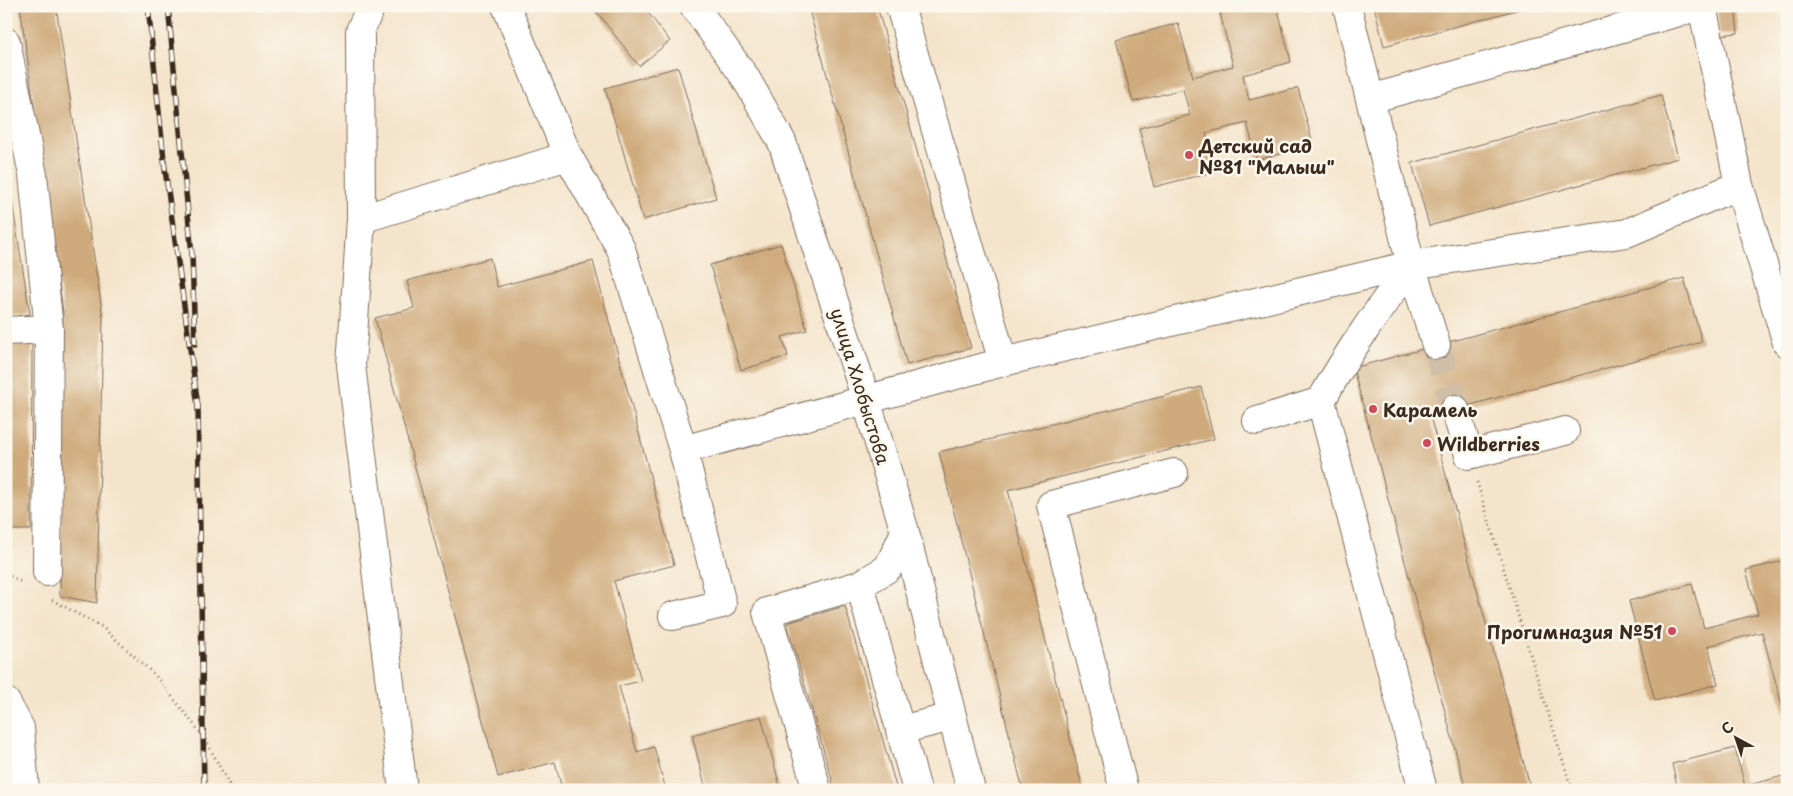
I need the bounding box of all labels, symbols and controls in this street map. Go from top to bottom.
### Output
place label: Детский сад №81 "Малыш" [1198,132,1335,180]
marker: Детский сад №81 "Малыш" [1183,149,1195,161]
street label: улица Хлобыстова [824,304,898,468]
place label: Карамель [1383,396,1477,423]
marker: Карамель [1367,403,1379,415]
place label: Wildberries [1437,430,1540,457]
marker: Wildberries [1421,437,1433,449]
place label: Прогимназия №51 [1487,618,1662,645]
marker: Прогимназия №51 [1666,625,1678,637]
north arrow [1710,714,1760,764]
text: С [1717,716,1738,739]

